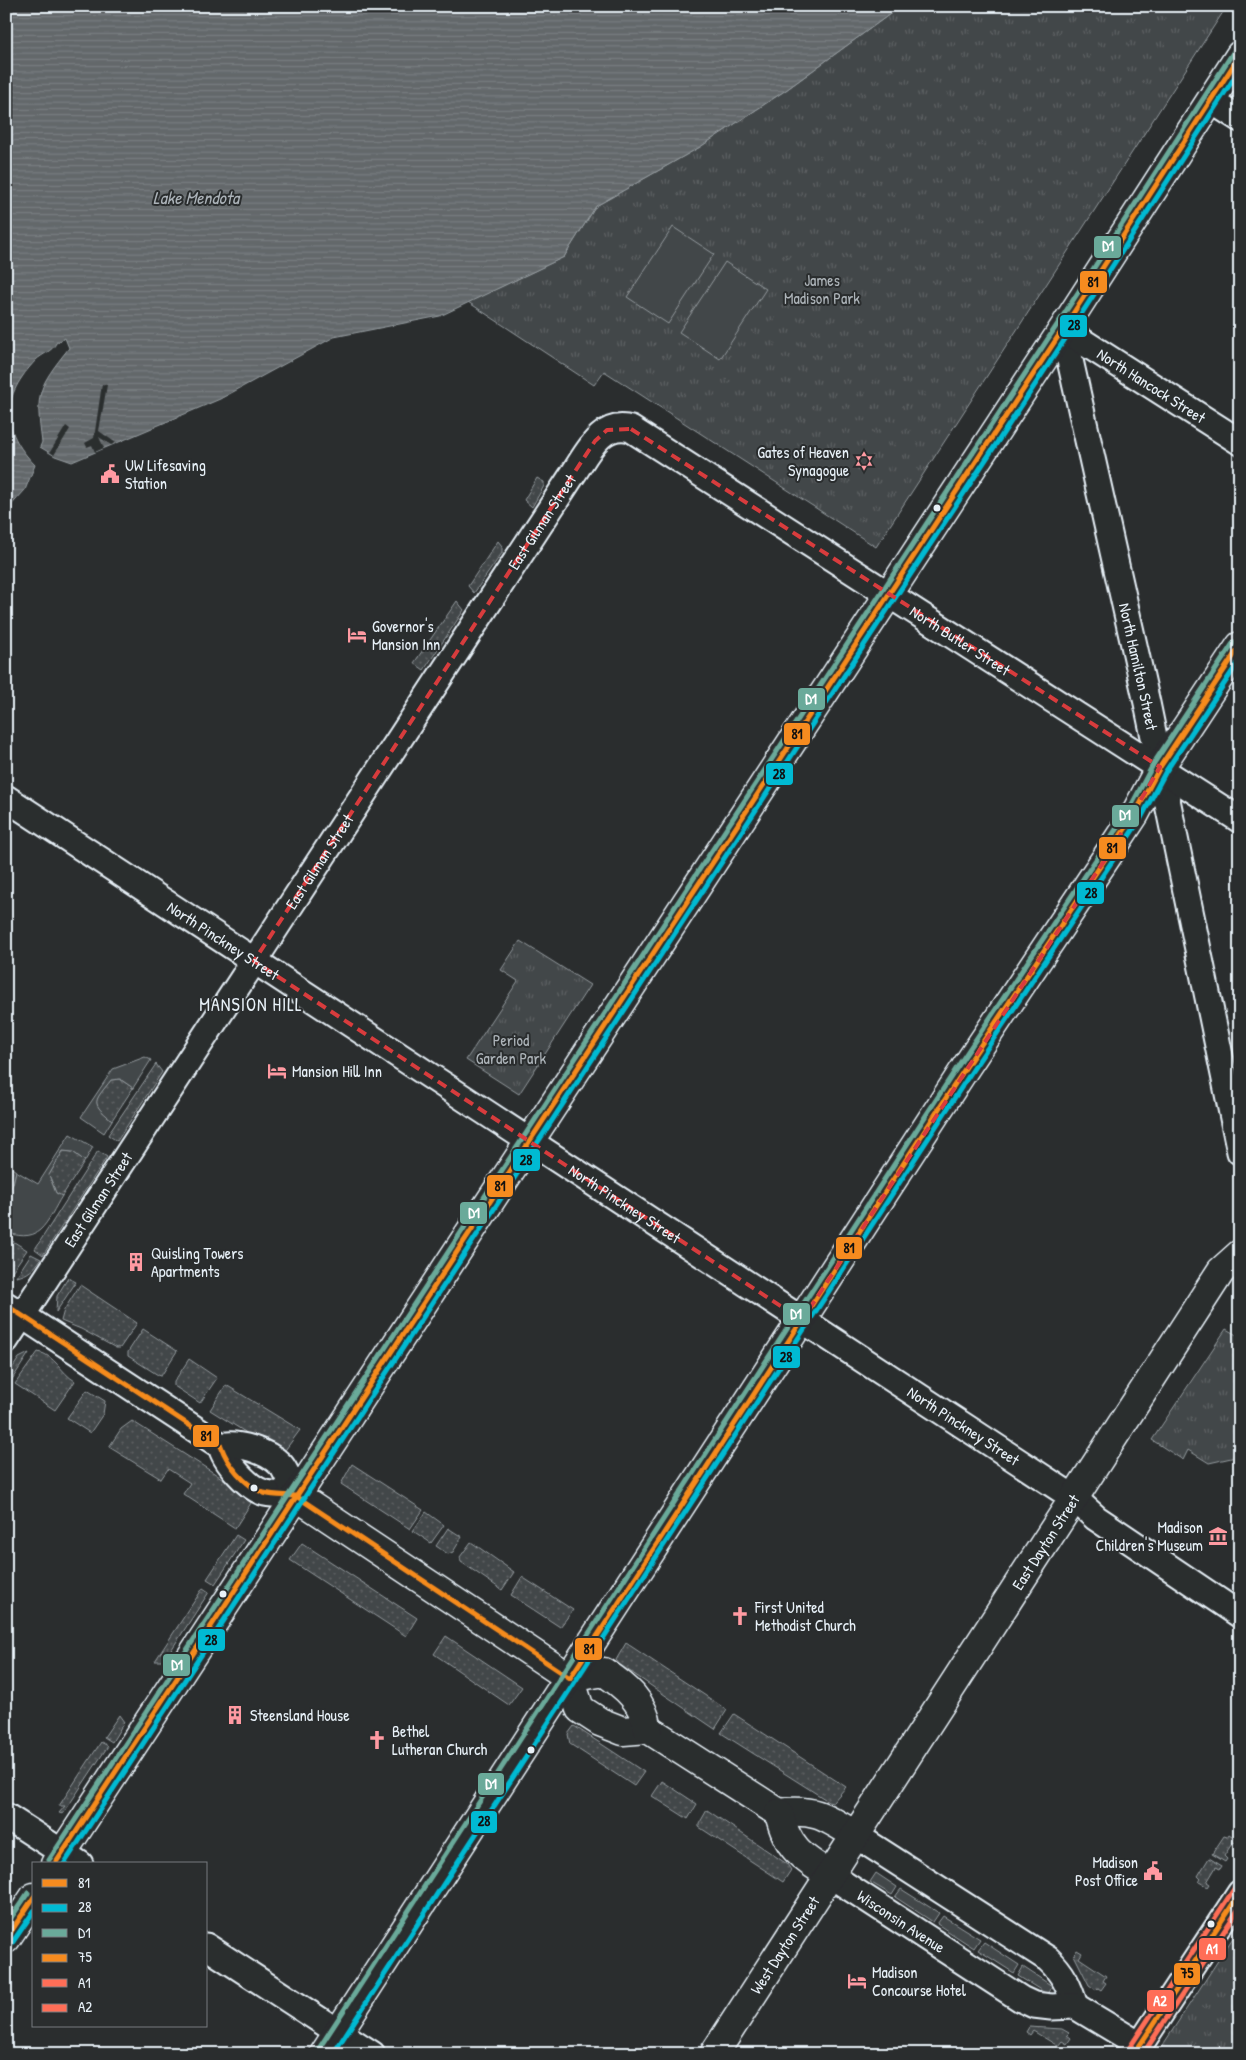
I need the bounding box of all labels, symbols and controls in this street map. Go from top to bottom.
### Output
water label: Lake Mendota [153,185,241,210]
line badge: D1 [1093,235,1122,259]
text: D1 [1102,236,1114,255]
park label: James Madison Park [784,269,860,309]
line badge: 81 [1079,270,1108,294]
text: 81 [1087,272,1099,291]
line badge: 28 [1059,314,1088,338]
text: 28 [1068,315,1080,334]
street label: North Hancock Street [1093,343,1210,429]
place label: Gates of Heaven Synagogue [757,441,850,481]
synagogue icon: Gates of Heaven Synagogue [853,450,875,472]
place label: UW Lifesaving Station [125,454,206,494]
public building icon: UW Lifesaving Station [99,463,121,485]
street label: East Gilman Street [502,469,581,574]
unlabelled marker [932,503,942,513]
street label: North Butler Street [906,600,1015,681]
street label: North Hamilton Street [1114,601,1163,733]
place label: Governor's Mansion Inn [372,615,440,655]
hotel icon: Governor's Mansion Inn [346,624,368,646]
line badge: D1 [797,687,826,711]
text: D1 [805,689,817,708]
line badge: 81 [783,722,811,746]
text: 81 [791,724,803,743]
line badge: 28 [765,762,794,786]
text: 28 [773,764,785,783]
line badge: D1 [1111,804,1140,828]
text: D1 [1119,805,1131,824]
street label: East Gilman Street [280,809,359,913]
line badge: 81 [1098,836,1127,860]
text: 81 [1106,838,1118,857]
line badge: 28 [1076,881,1105,905]
text: 28 [1085,883,1097,902]
street label: North Pinckney Street [163,896,284,986]
district label: MANSION HILL [199,992,303,1017]
park label: Period Garden Park [476,1029,547,1069]
hotel icon: Mansion Hill Inn [266,1060,288,1082]
place label: Mansion Hill Inn [292,1060,382,1082]
street label: East Gilman Street [59,1147,138,1251]
line badge: 28 [512,1148,541,1172]
text: 28 [520,1150,532,1169]
street label: North Pinckney Street [565,1159,686,1249]
line badge: 81 [486,1174,514,1198]
text: 81 [494,1176,506,1195]
line badge: D1 [459,1201,488,1225]
text: D1 [468,1203,480,1222]
line badge: 81 [835,1236,863,1260]
text: 81 [843,1238,855,1257]
place label: Quisling Towers Apartments [151,1242,244,1282]
building icon: Quisling Towers Apartments [125,1251,147,1273]
line badge: D1 [782,1302,811,1326]
text: D1 [790,1304,802,1323]
line badge: 28 [772,1345,801,1369]
text: 28 [780,1347,792,1366]
street label: North Pinckney Street [903,1381,1024,1471]
line badge: 81 [192,1424,220,1448]
text: 81 [200,1426,212,1445]
unlabelled marker [249,1483,259,1493]
street label: East Dayton Street [1007,1490,1085,1594]
place label: Madison Children's Museum [1095,1516,1203,1556]
museum icon: Madison Children's Museum [1207,1525,1229,1547]
unlabelled marker [218,1589,228,1599]
place label: First United Methodist Church [754,1596,856,1636]
church icon: First United Methodist Church [729,1605,751,1627]
line badge: 28 [197,1628,226,1652]
text: 28 [205,1630,217,1649]
line badge: 81 [574,1637,603,1661]
text: 81 [583,1639,595,1658]
line badge: D1 [162,1653,191,1677]
text: D1 [171,1655,183,1674]
building icon: Steensland House [224,1704,246,1726]
place label: Steensland House [250,1704,350,1726]
place label: Bethel Lutheran Church [392,1720,488,1760]
church icon: Bethel Lutheran Church [366,1729,388,1751]
unlabelled marker [526,1745,536,1755]
line badge: D1 [477,1772,505,1796]
text: D1 [485,1774,497,1793]
line badge: 28 [470,1810,498,1834]
text: 28 [478,1811,490,1830]
place label: Madison Post Office [1075,1851,1139,1891]
public building icon: Madison Post Office [1142,1860,1164,1882]
legend [32,1862,208,2028]
text: 81 [78,1872,90,1893]
street label: Wisconsin Avenue [853,1885,950,1958]
street label: West Dayton Street [745,1891,825,1998]
text: 28 [78,1896,92,1917]
unlabelled marker [1206,1919,1216,1929]
text: D1 [78,1922,91,1943]
line badge: A1 [1198,1937,1227,1961]
text: A1 [1206,1939,1218,1958]
text: 75 [78,1946,92,1967]
place label: Madison Concourse Hotel [872,1961,967,2001]
line badge: 75 [1173,1962,1201,1986]
text: 75 [1180,1963,1194,1982]
hotel icon: Madison Concourse Hotel [846,1970,868,1992]
text: A1 [78,1972,91,1993]
line badge: A2 [1146,1989,1175,2013]
text: A2 [1153,1991,1167,2010]
text: A2 [78,1996,92,2017]

